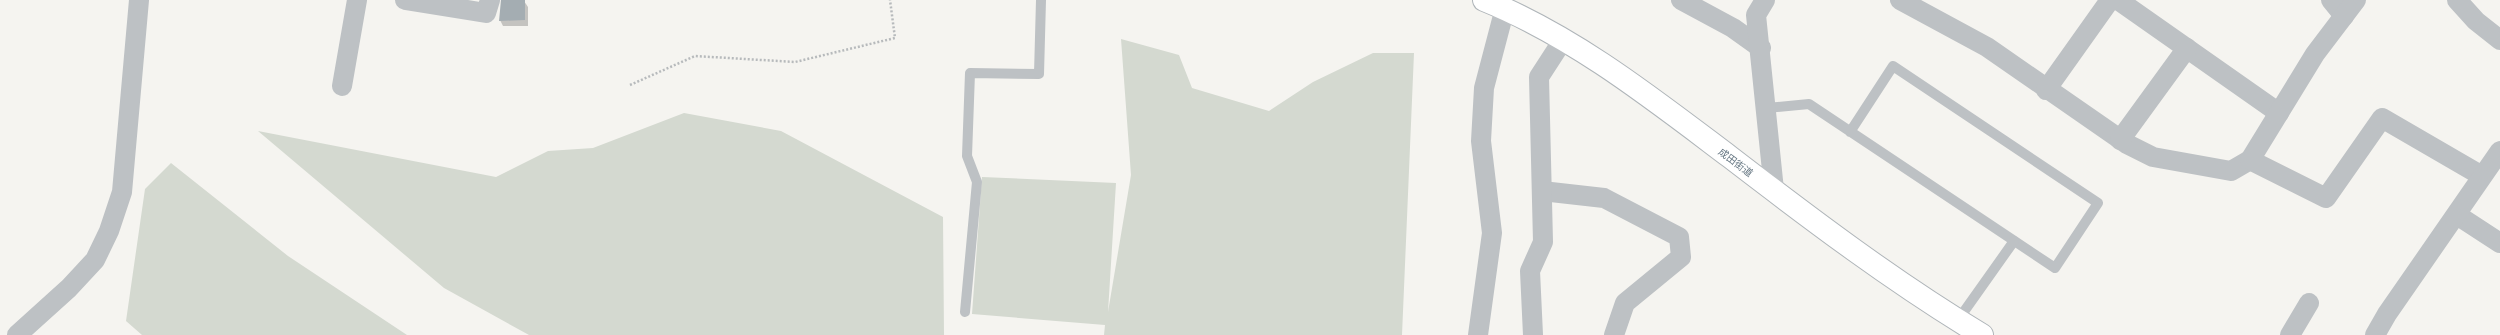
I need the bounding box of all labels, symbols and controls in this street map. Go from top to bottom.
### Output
street label: 成田街道 [1716,145,1756,179]

